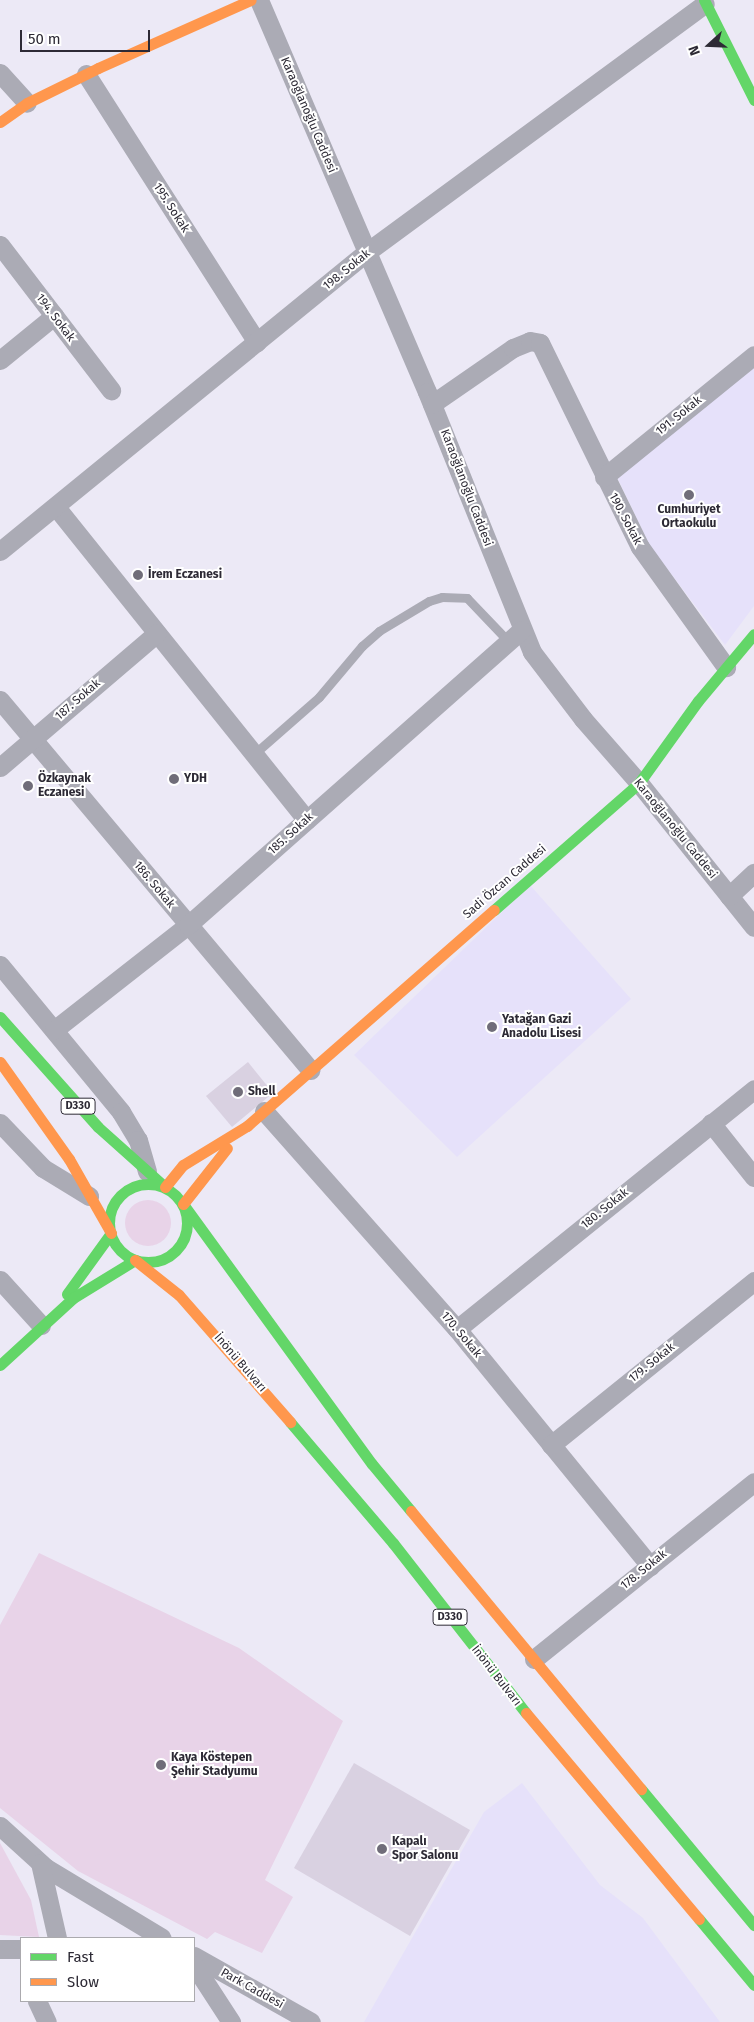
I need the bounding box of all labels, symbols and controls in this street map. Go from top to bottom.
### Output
scale bar [22,20,152,52]
north arrow [684,20,734,70]
text: 50 m [28,30,61,48]
text: N [685,43,704,58]
street label: Karaoğlanoğlu Caddesi [277,55,339,175]
street label: 195. Sokak [150,181,192,235]
street label: 198. Sokak [321,247,373,293]
street label: 194. Sokak [32,291,78,345]
street label: 191. Sokak [653,393,705,439]
street label: Karaoğlanoğlu Caddesi [437,427,495,549]
marker: Cumhuriyet Ortaokulu [683,489,695,501]
street label: 190. Sokak [605,491,645,547]
place label: Cumhuriyet Ortaokulu [657,503,721,531]
place label: İrem Eczanesi [148,568,222,582]
marker: İrem Eczanesi [132,569,144,581]
street label: 187. Sokak [52,676,104,724]
place label: Özkaynak Eczanesi [38,772,91,800]
place label: YDH [184,772,207,786]
marker: YDH [168,773,180,785]
street label: Karaoğlanoğlu Caddesi [630,776,720,882]
marker: Özkaynak Eczanesi [22,780,34,792]
street label: 185. Sokak [265,810,317,858]
street label: Sadi Özcan Caddesi [460,842,550,922]
street label: 186. Sokak [130,859,178,911]
place label: Yatağan Gazi Anadolu Lisesi [502,1013,581,1041]
marker: Yatağan Gazi Anadolu Lisesi [486,1021,498,1033]
place label: Shell [248,1085,276,1099]
marker: Shell [232,1086,244,1098]
road number: D330 [60,1098,96,1114]
street label: 180. Sokak [578,1186,632,1232]
street label: 170. Sokak [438,1309,484,1361]
street label: İnönü Bulvarı [211,1331,269,1395]
street label: 179. Sokak [626,1340,678,1386]
street label: 178. Sokak [618,1547,670,1593]
road number: D330 [432,1608,468,1625]
street label: İnönü Bulvarı [468,1643,524,1709]
place label: Kaya Köstepen Şehir Stadyumu [171,1751,258,1779]
marker: Kaya Köstepen Şehir Stadyumu [155,1759,167,1771]
place label: Kapalı Spor Salonu [392,1835,458,1863]
marker: Kapalı Spor Salonu [376,1843,388,1855]
legend [20,1937,195,2002]
text: Fast [67,1948,94,1966]
street label: Park Caddesi [218,1966,286,2012]
text: Slow [67,1973,99,1991]

